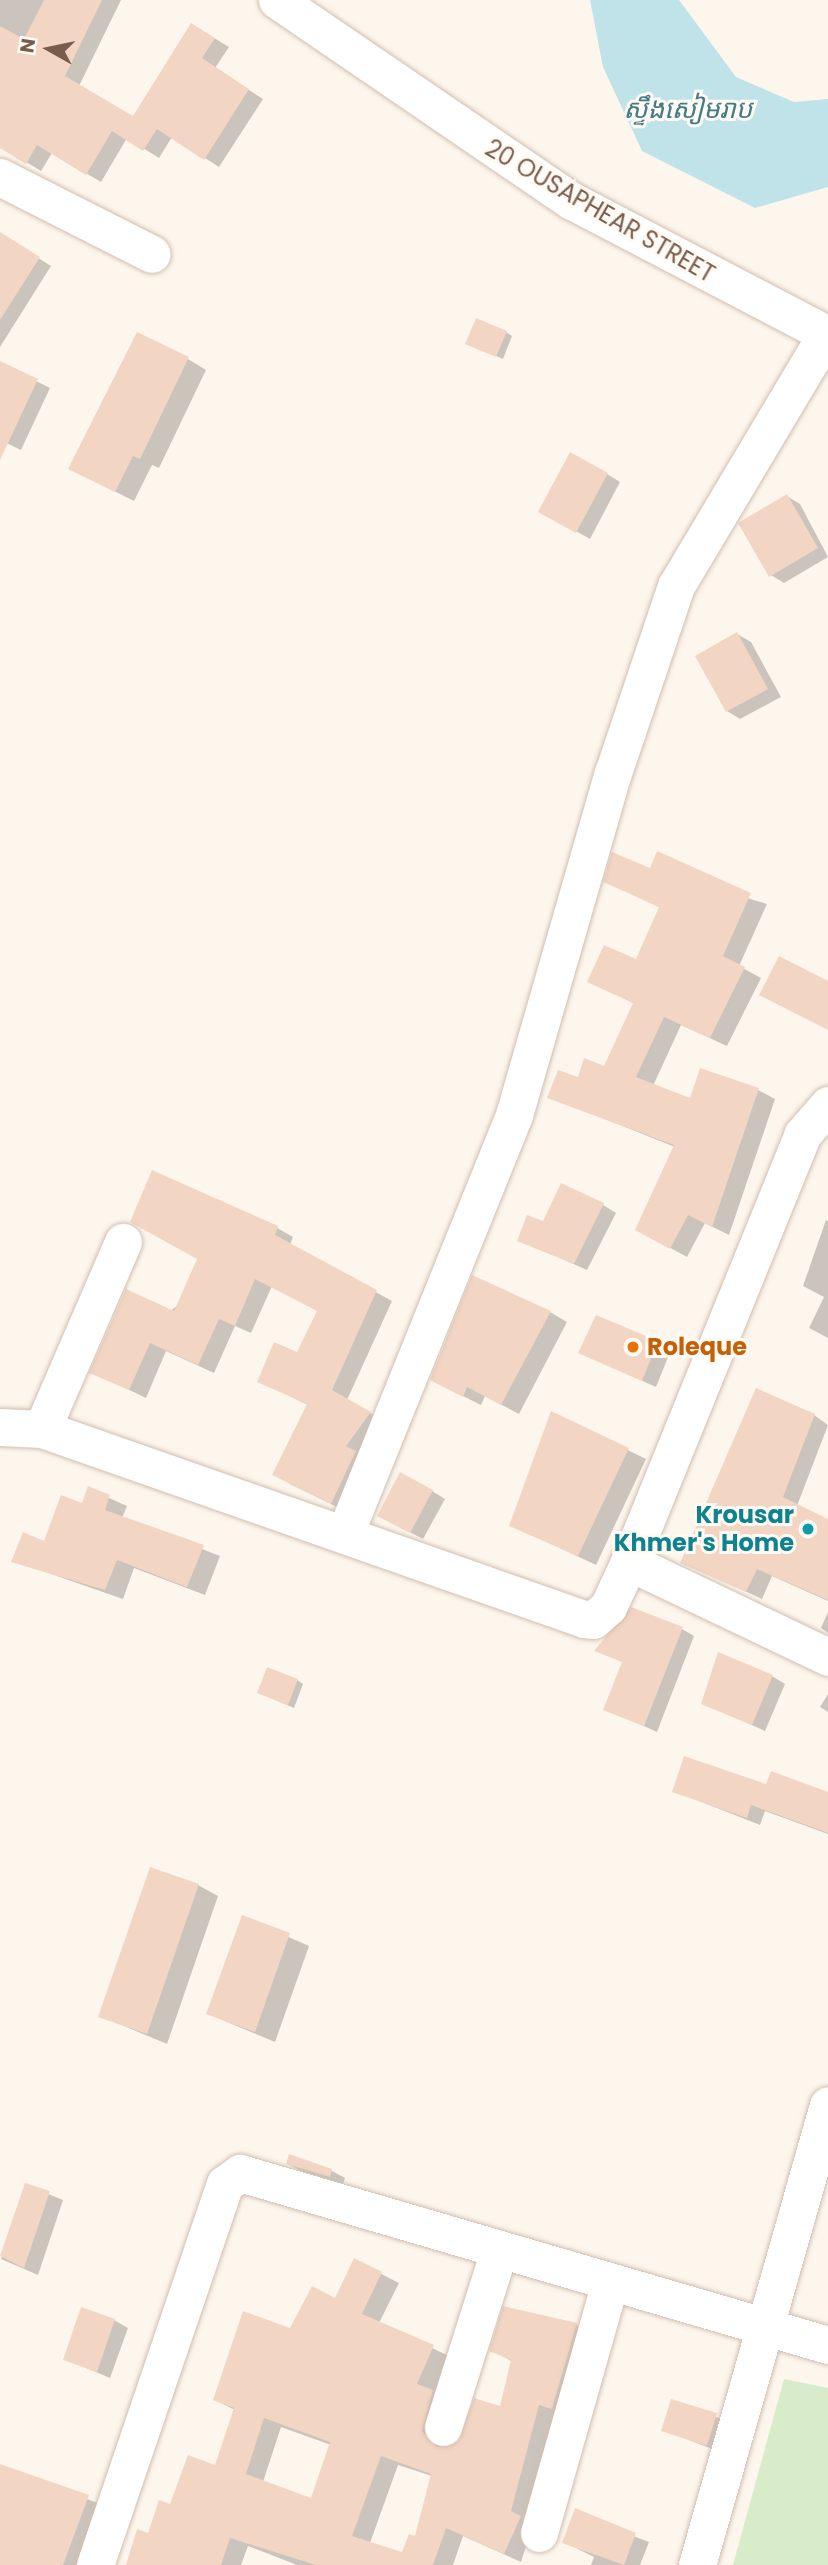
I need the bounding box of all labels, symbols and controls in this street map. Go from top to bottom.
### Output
north arrow [14,14,84,84]
text: N [13,36,42,55]
water label: ស្ទឹងសៀមរាប [624,94,752,126]
street label: 20 OUSAPHEAR STREET [480,134,720,288]
place label: Roleque [647,1333,747,1361]
marker: Roleque [625,1339,641,1355]
place label: Krousar Khmer's Home [614,1501,794,1557]
marker: Krousar Khmer's Home [800,1521,816,1537]

